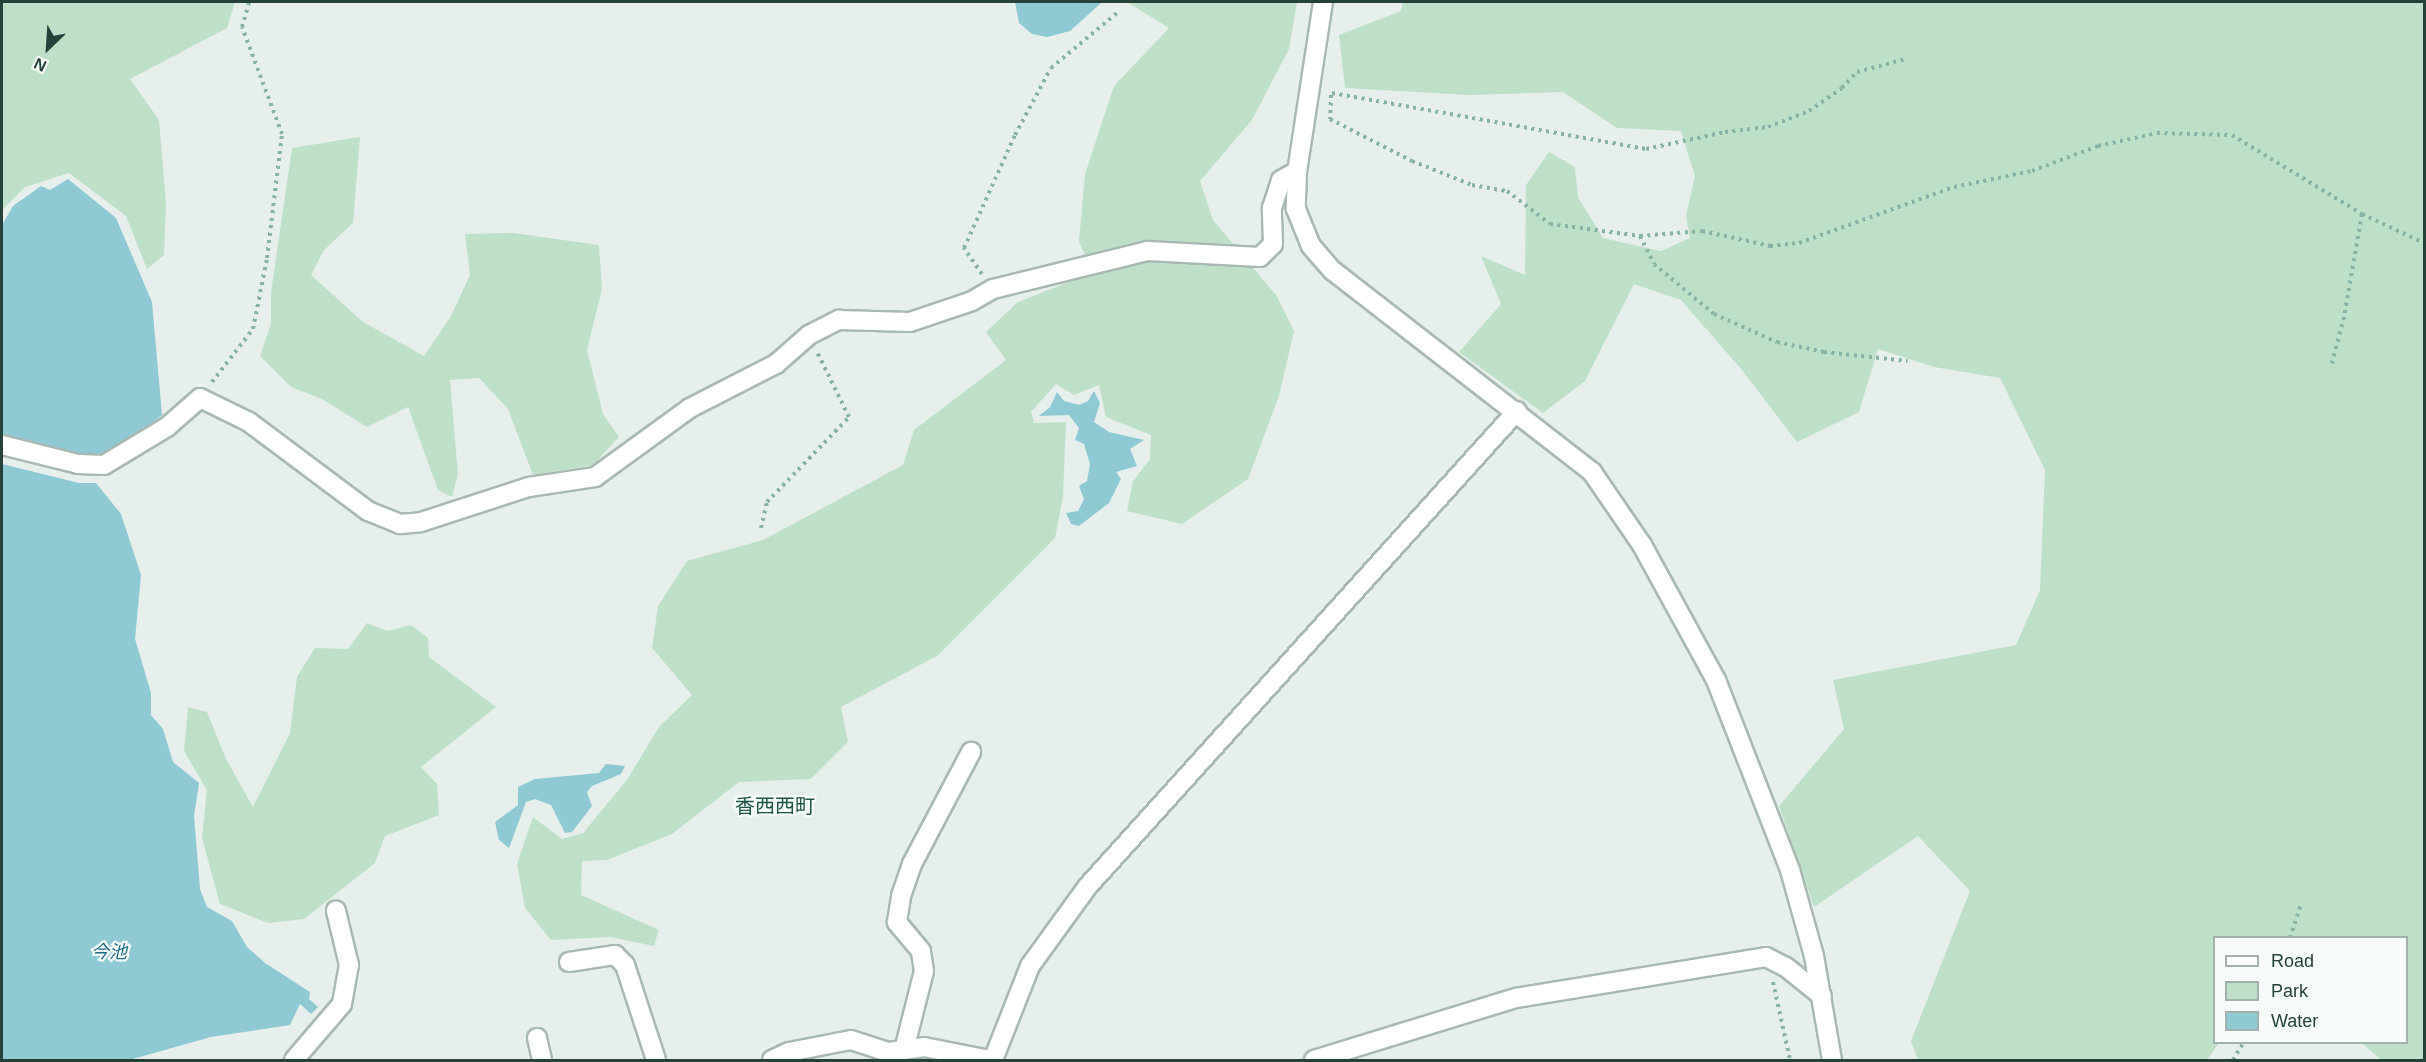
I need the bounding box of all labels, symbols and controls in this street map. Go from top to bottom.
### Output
north arrow [18,18,78,78]
text: N [31,55,49,75]
district label: 香西西町 [735,794,815,818]
legend [2213,936,2408,1044]
water label: 今池 [91,941,127,963]
text: Road [2271,951,2314,971]
text: Park [2271,981,2308,1001]
text: Water [2271,1011,2318,1031]

